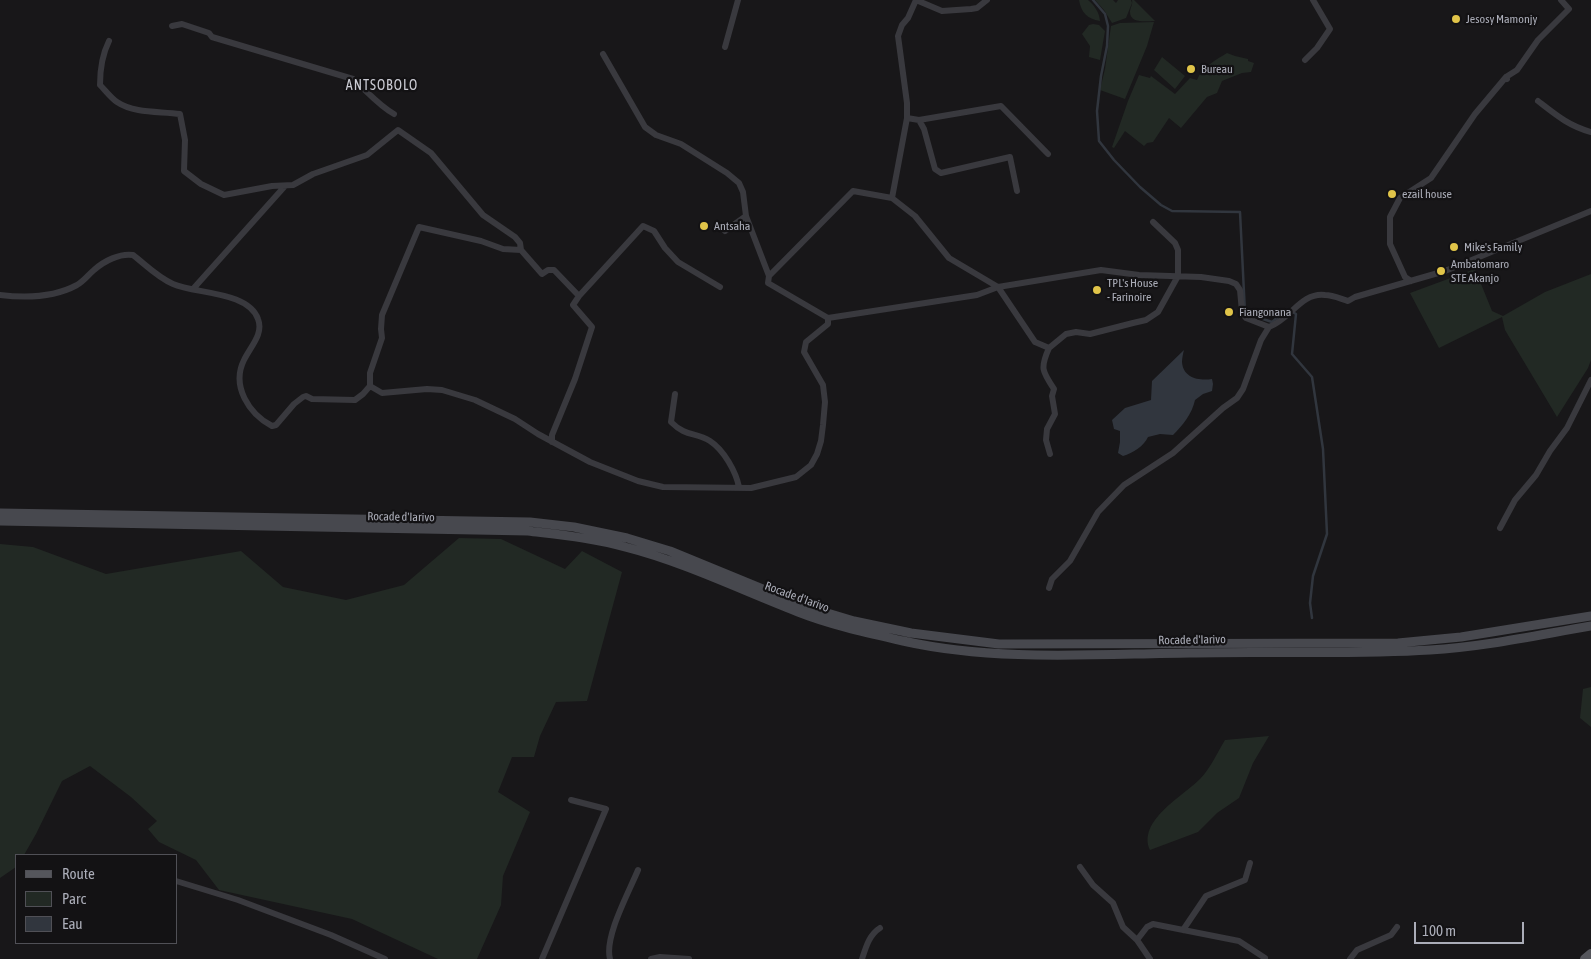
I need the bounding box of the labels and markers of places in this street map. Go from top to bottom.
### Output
place label: Jesosy Mamonjy [1466,12,1537,26]
marker: Jesosy Mamonjy [1450,13,1462,25]
place label: Bureau [1201,62,1233,76]
marker: Bureau [1185,63,1197,75]
place label: ezail house [1402,187,1452,201]
marker: ezail house [1386,188,1398,200]
place label: Antsaha [714,219,750,233]
marker: Antsaha [698,220,710,232]
place label: Mike's Family [1464,240,1522,254]
marker: Mike's Family [1448,241,1460,253]
place label: Ambatomaro STE Akanjo [1451,257,1509,285]
marker: Ambatomaro STE Akanjo [1435,265,1447,277]
place label: TPL's House - Farinoire [1107,276,1158,304]
marker: TPL's House - Farinoire [1091,284,1103,296]
place label: Fiangonana [1239,305,1291,319]
marker: Fiangonana [1223,306,1235,318]

